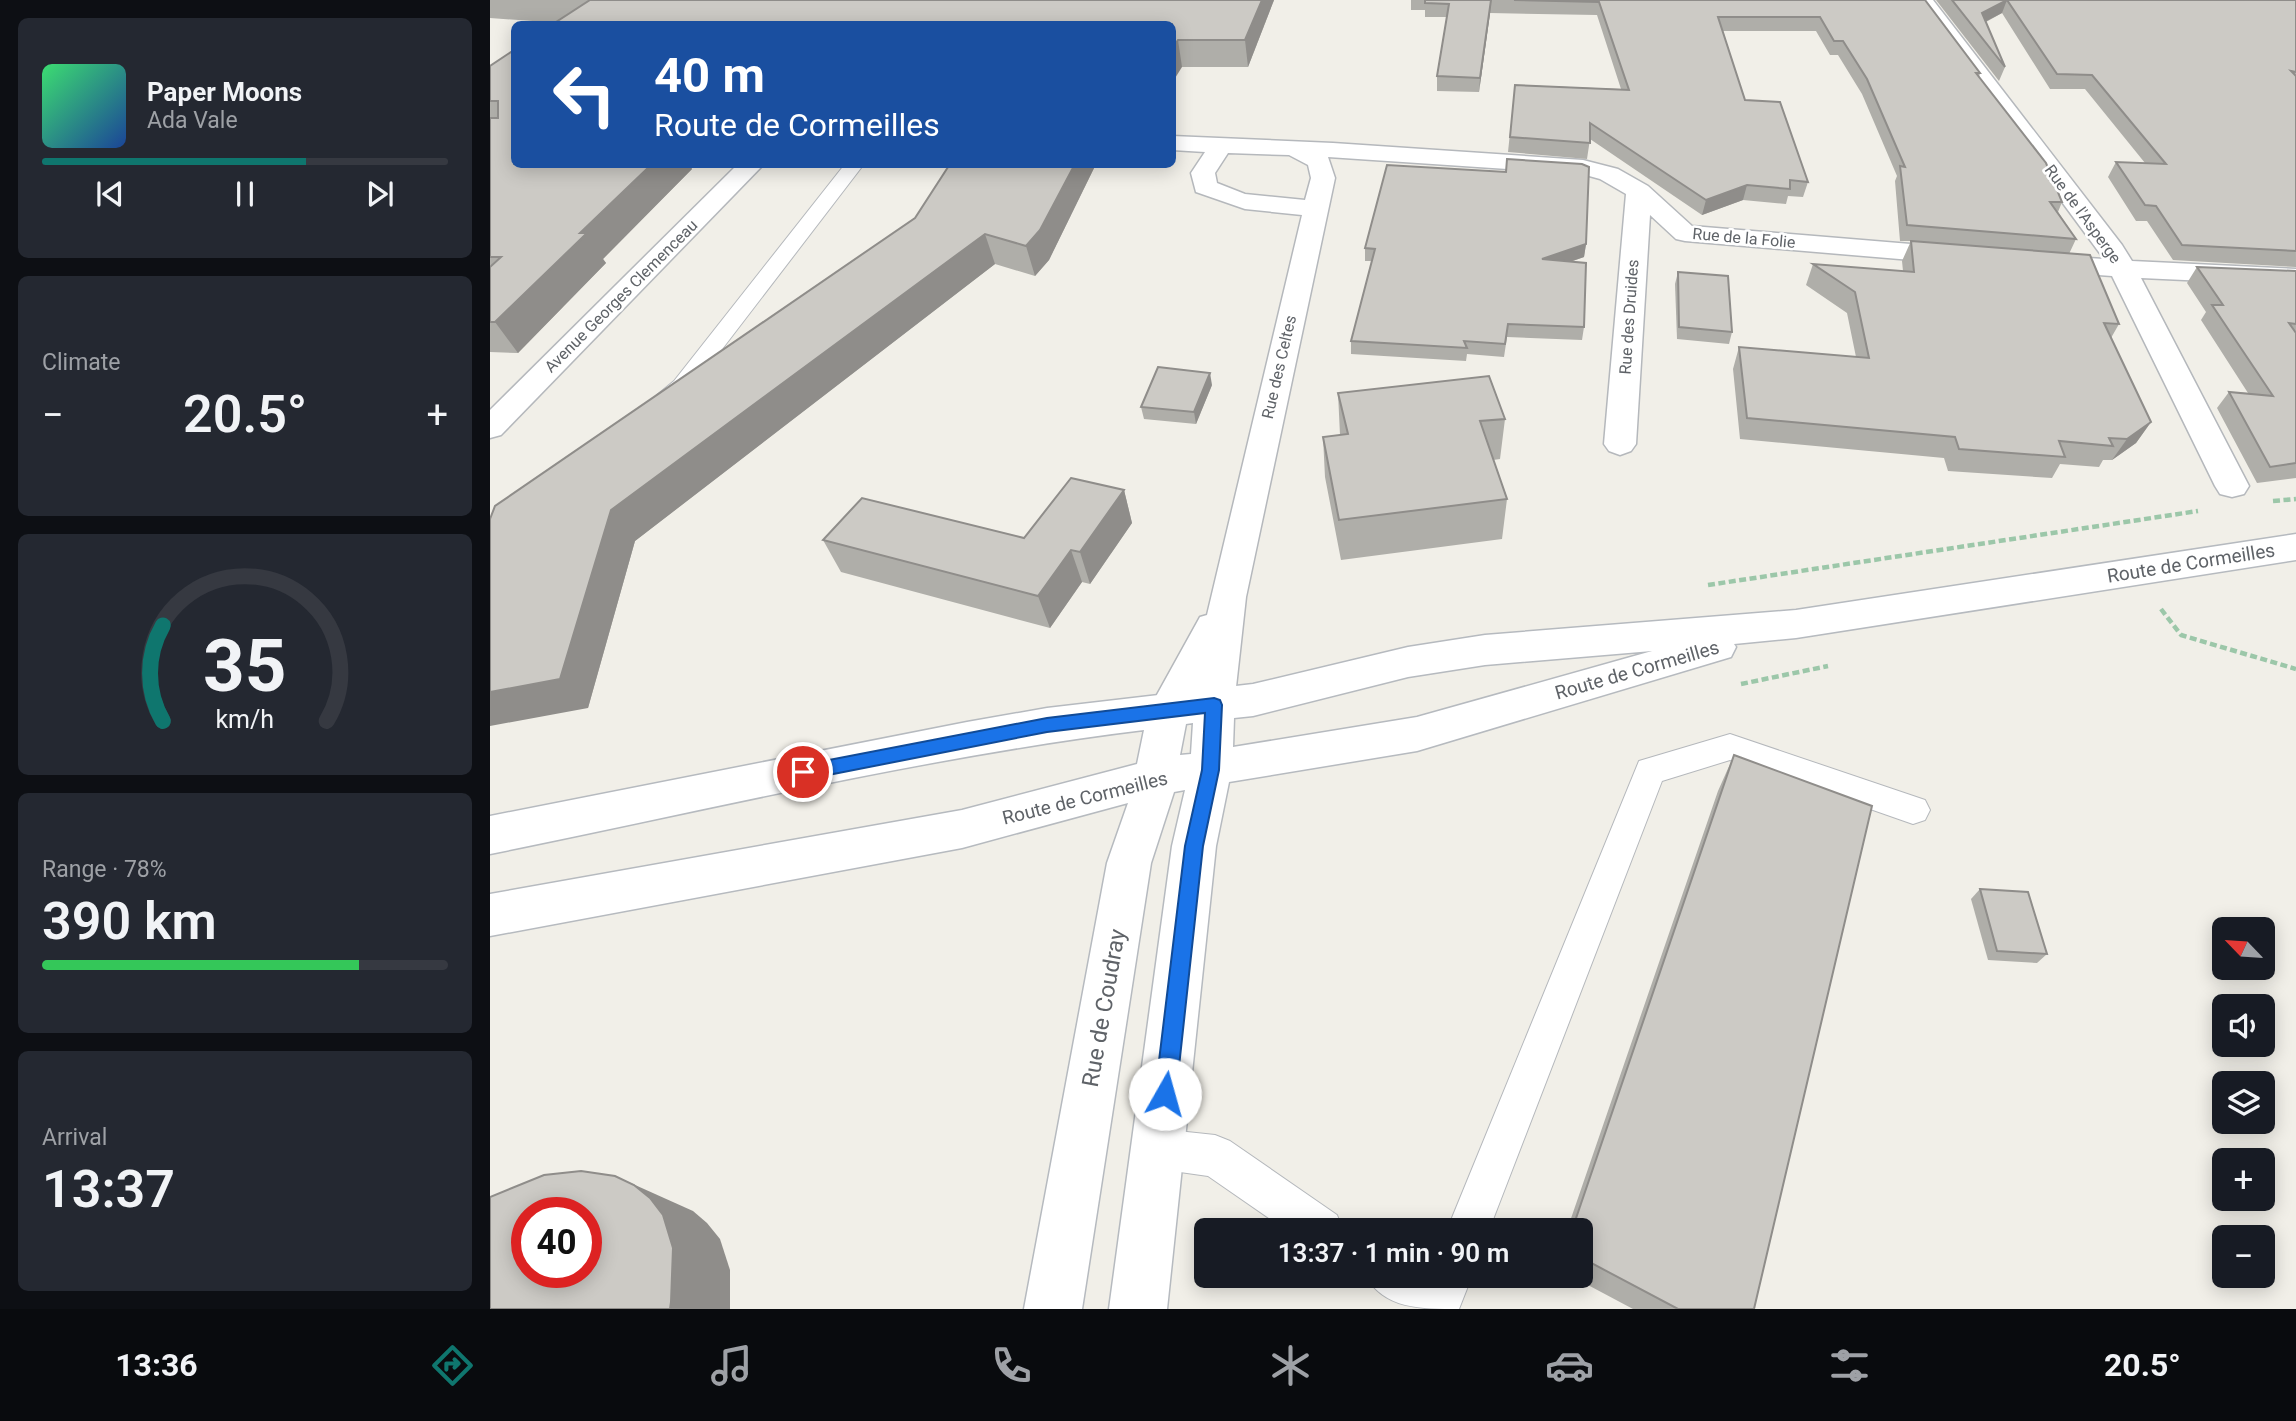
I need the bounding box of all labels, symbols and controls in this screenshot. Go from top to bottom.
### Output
text: 40 m [654,47,765,104]
icon: left [539,49,630,140]
text: Paper Moons [147,77,302,107]
text: Route de Cormeilles [654,106,940,144]
text: Ada Vale [147,107,238,134]
street label: Rue de l'Asperge [2041,161,2125,267]
icon: previous [91,175,129,213]
icon: pause [226,175,264,213]
icon: next [361,175,399,213]
street label: Avenue Georges Clemenceau [541,216,701,376]
street label: Rue de la Folie [1692,224,1796,252]
street label: Rue des Druides [1616,259,1642,375]
street label: Rue des Celtes [1258,313,1300,421]
text: Climate [42,349,121,376]
text: 20.5° [183,384,307,445]
text: − [42,393,64,437]
text: + [426,393,448,437]
street label: Route de Cormeilles [2105,538,2277,588]
text: 35 [203,623,287,709]
street label: Route de Cormeilles [1552,636,1722,704]
text: km/h [216,704,274,733]
pin [773,742,833,802]
icon: arrive [784,753,822,791]
street label: Route de Cormeilles [1000,766,1170,830]
text: Range · 78% [42,856,167,883]
text: 390 km [42,891,217,952]
north arrow [2212,917,2275,980]
map controls [2212,917,2275,1288]
street label: Rue de Coudray [1077,927,1131,1089]
button: sound [2212,994,2275,1057]
position arrow [1128,1057,1202,1131]
button: layers [2212,1071,2275,1134]
text: Arrival [42,1124,107,1151]
button: + [2212,1148,2275,1211]
text: 13:37 [42,1159,175,1220]
speed limit sign: 40 [511,1197,602,1288]
button: − [2212,1225,2275,1288]
text: 13:37 · 1 min · 90 m [1278,1238,1509,1268]
icon: directions [428,1341,477,1390]
icon: music [707,1341,756,1390]
icon: phone [987,1341,1036,1390]
icon: climate [1266,1341,1315,1390]
icon: car [1545,1341,1594,1390]
icon: filters [1825,1341,1874,1390]
text: 13:36 [115,1346,198,1384]
text: 20.5° [2104,1346,2181,1384]

